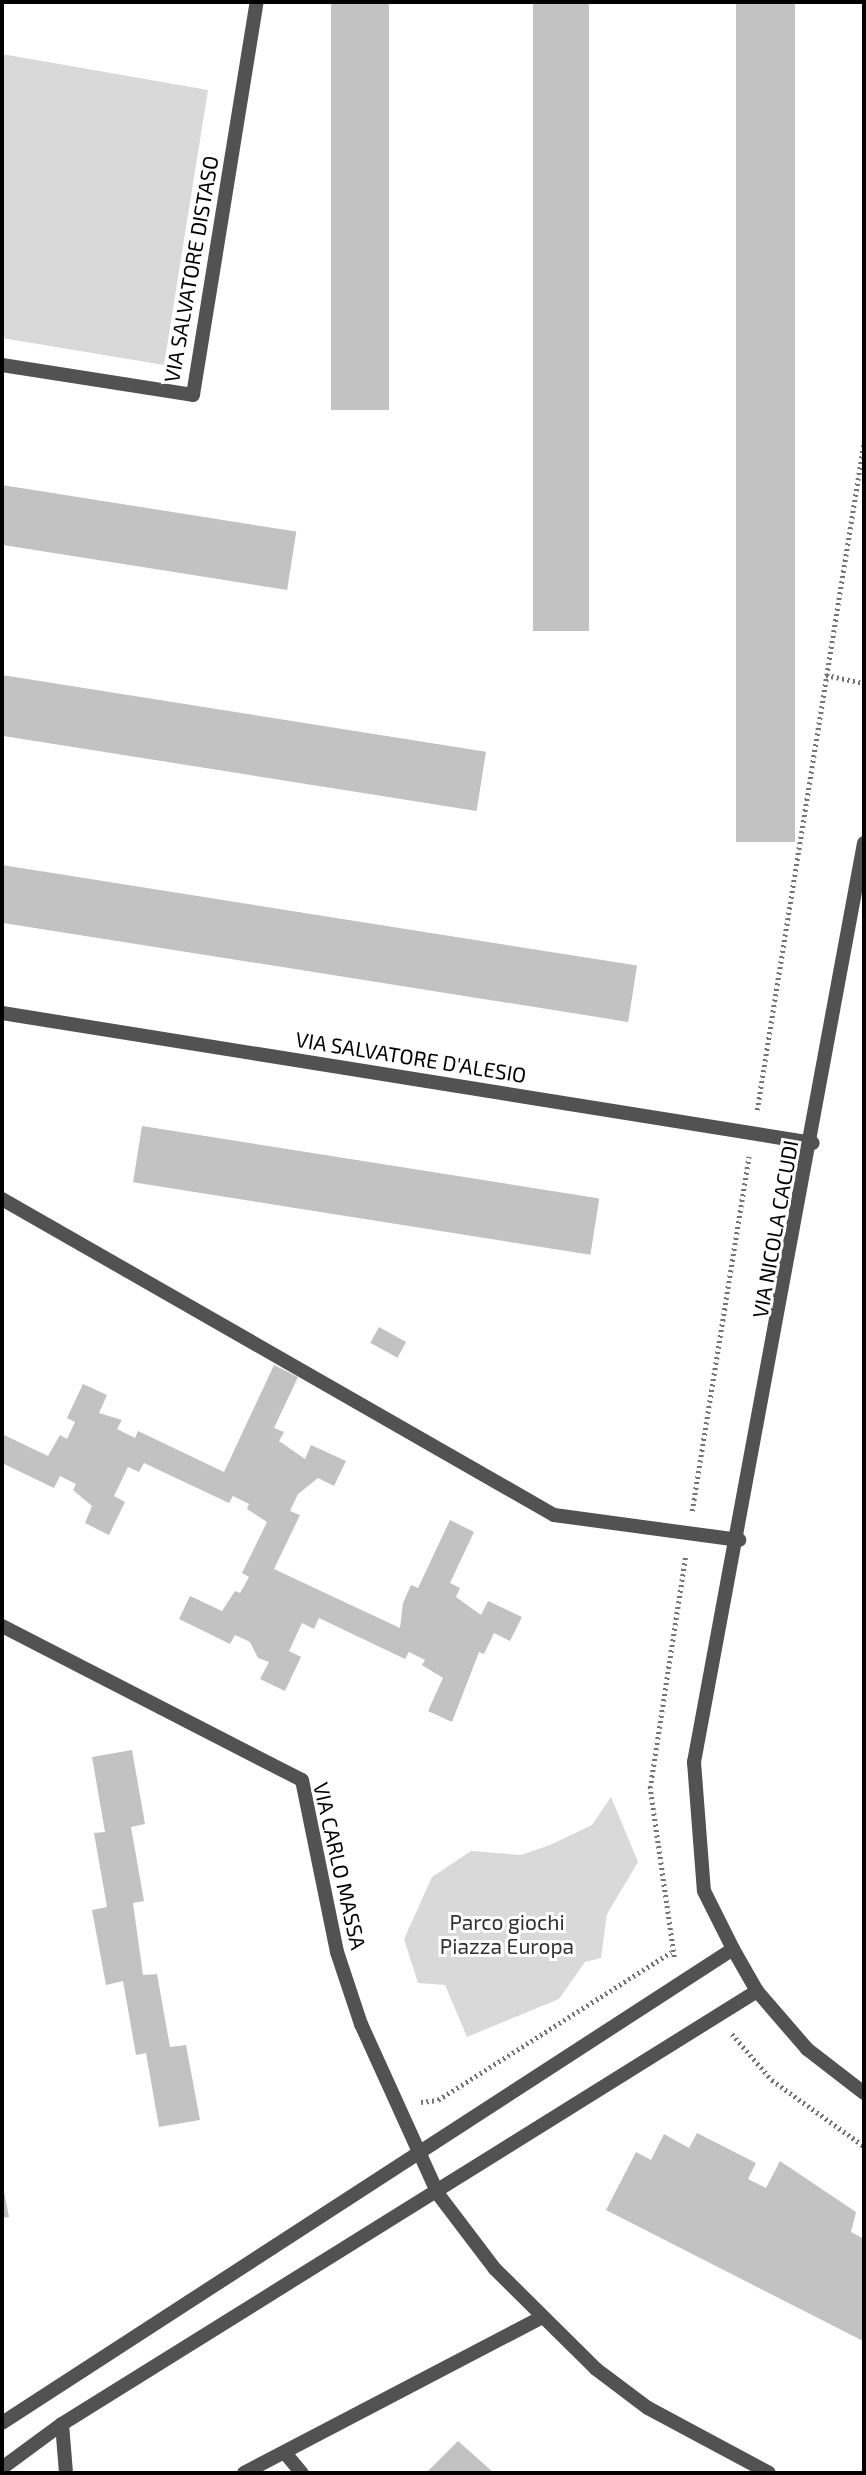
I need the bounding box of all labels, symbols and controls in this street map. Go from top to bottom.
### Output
street label: VIA SALVATORE DISTASO [159,153,223,385]
street label: VIA SALVATORE D'ALESIO [294,1026,528,1088]
street label: VIA NICOLA CACUDI [747,1138,803,1320]
street label: VIA CARLO MASSA [308,1780,372,1952]
park label: Parco giochi Piazza Europa [440,1909,574,1959]

